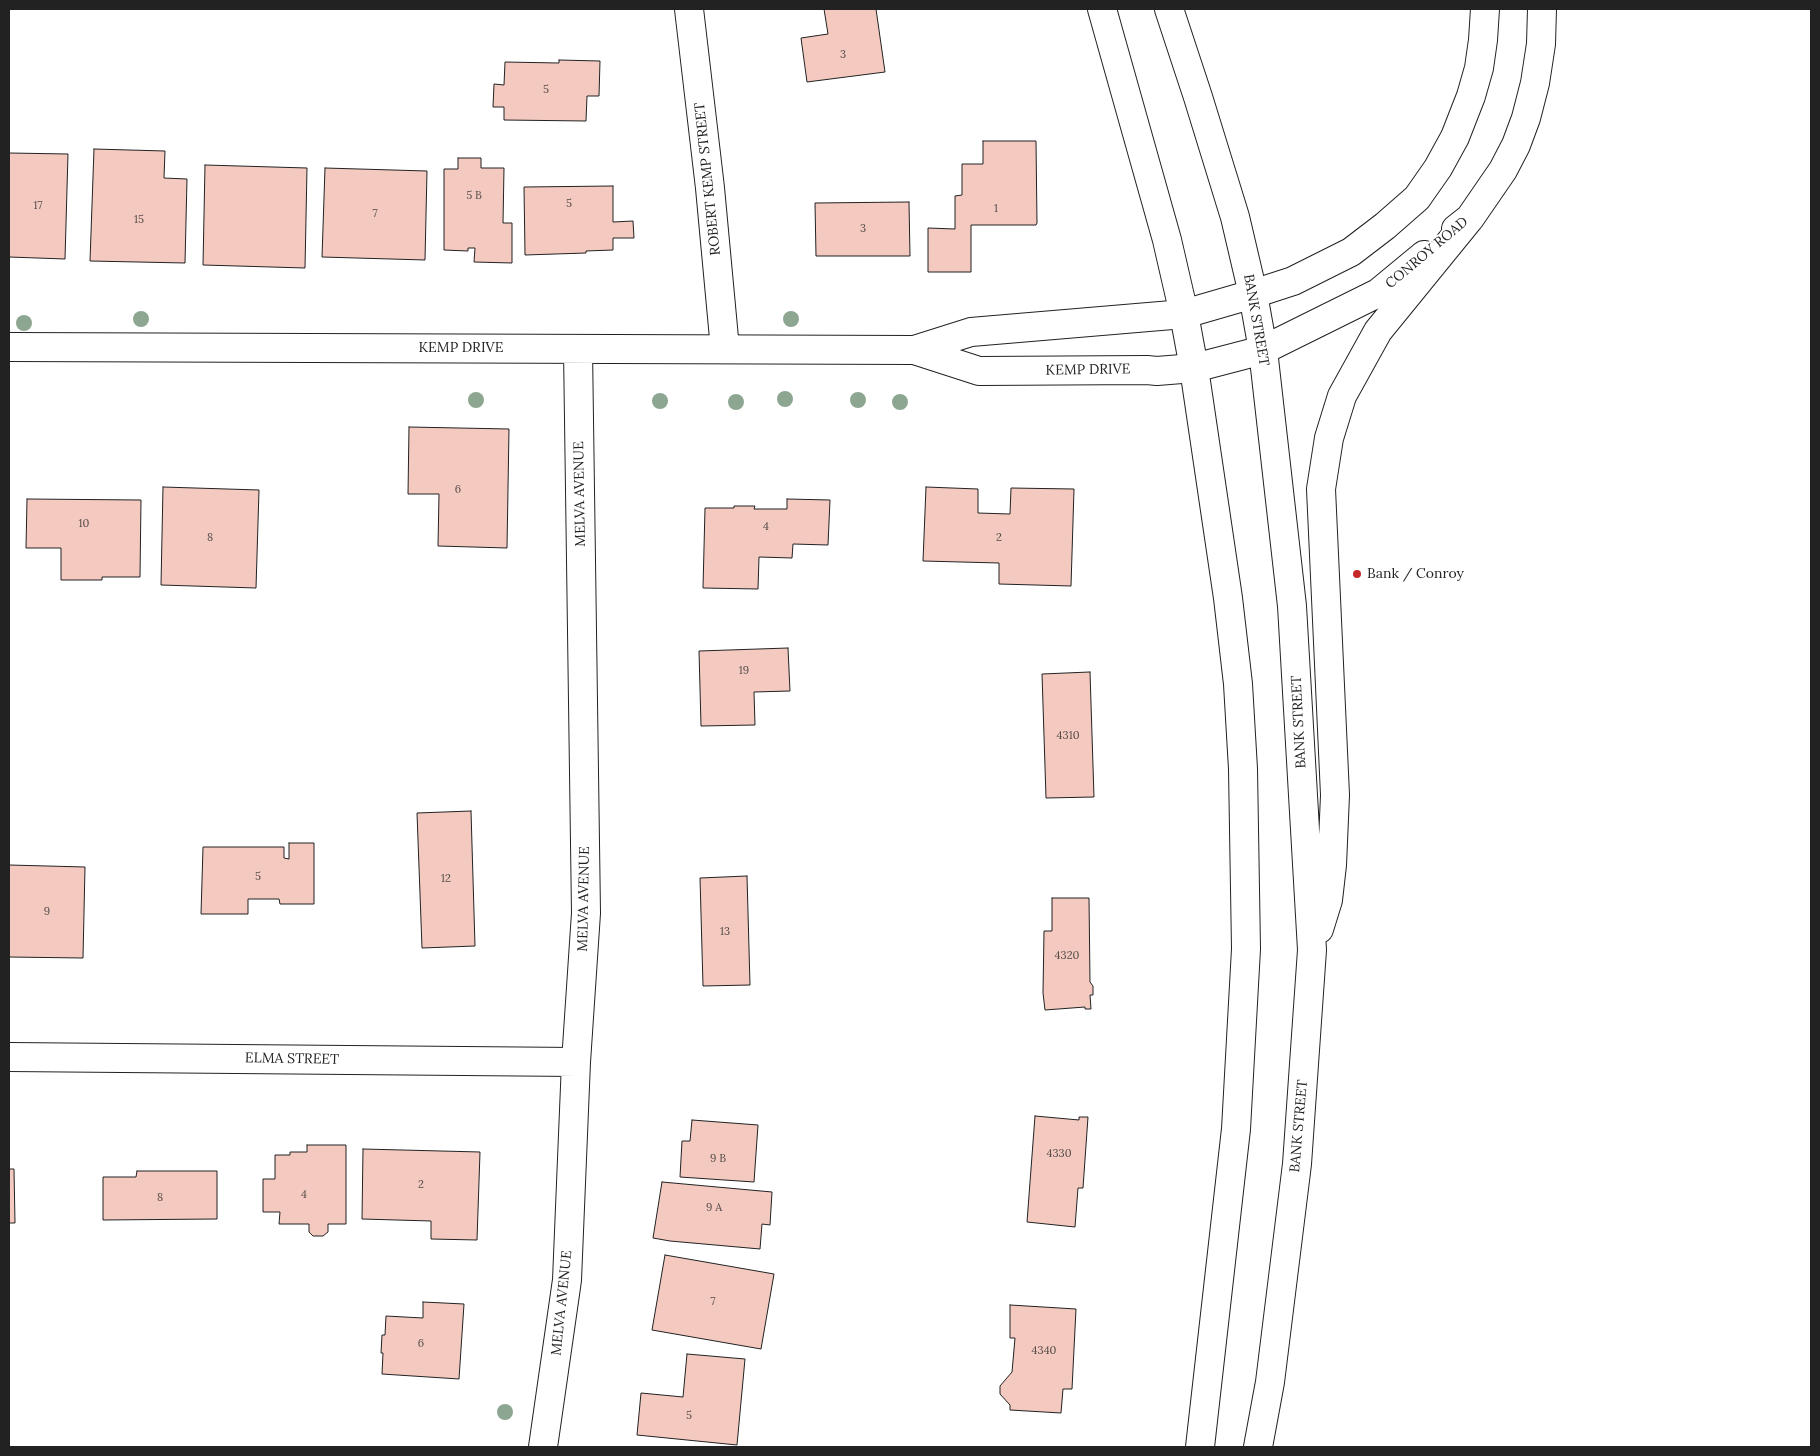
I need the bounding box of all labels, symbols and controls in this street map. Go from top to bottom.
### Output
house number: 3 [840,48,846,62]
house number: 5 [543,83,549,97]
street label: ROBERT KEMP STREET [692,102,724,256]
house number: 5 B [466,189,482,203]
house number: 5 [566,197,572,211]
house number: 17 [33,199,43,213]
house number: 1 [994,202,998,216]
house number: 7 [372,207,378,221]
house number: 15 [134,213,144,227]
street label: CONROY ROAD [1382,214,1472,292]
house number: 3 [860,222,866,236]
street label: BANK STREET [1240,273,1272,367]
street label: KEMP DRIVE [419,340,503,356]
street label: KEMP DRIVE [1045,361,1131,379]
street label: MELVA AVENUE [571,441,589,547]
house number: 6 [455,483,461,497]
house number: 10 [79,517,89,531]
house number: 4 [763,520,769,534]
house number: 8 [207,531,213,545]
house number: 2 [996,531,1002,545]
place label: Bank / Conroy [1367,566,1464,582]
marker: Bank / Conroy [1351,568,1363,580]
house number: 19 [739,664,749,678]
street label: BANK STREET [1288,675,1310,769]
house number: 4310 [1057,729,1079,743]
street label: MELVA AVENUE [575,846,593,952]
house number: 5 [255,870,261,884]
house number: 12 [441,872,451,886]
house number: 9 [44,905,50,919]
house number: 13 [720,925,730,939]
house number: 4320 [1055,949,1079,963]
street label: ELMA STREET [245,1050,339,1068]
street label: BANK STREET [1287,1079,1311,1173]
house number: 4330 [1046,1147,1072,1161]
house number: 9 B [710,1152,726,1166]
house number: 2 [418,1178,424,1192]
house number: 4 [301,1188,307,1202]
house number: 8 [157,1191,163,1205]
house number: 9 A [706,1201,722,1215]
street label: MELVA AVENUE [548,1250,576,1356]
house number: 7 [710,1295,716,1309]
house number: 6 [418,1337,424,1351]
house number: 4340 [1032,1344,1056,1358]
house number: 5 [686,1409,692,1423]

